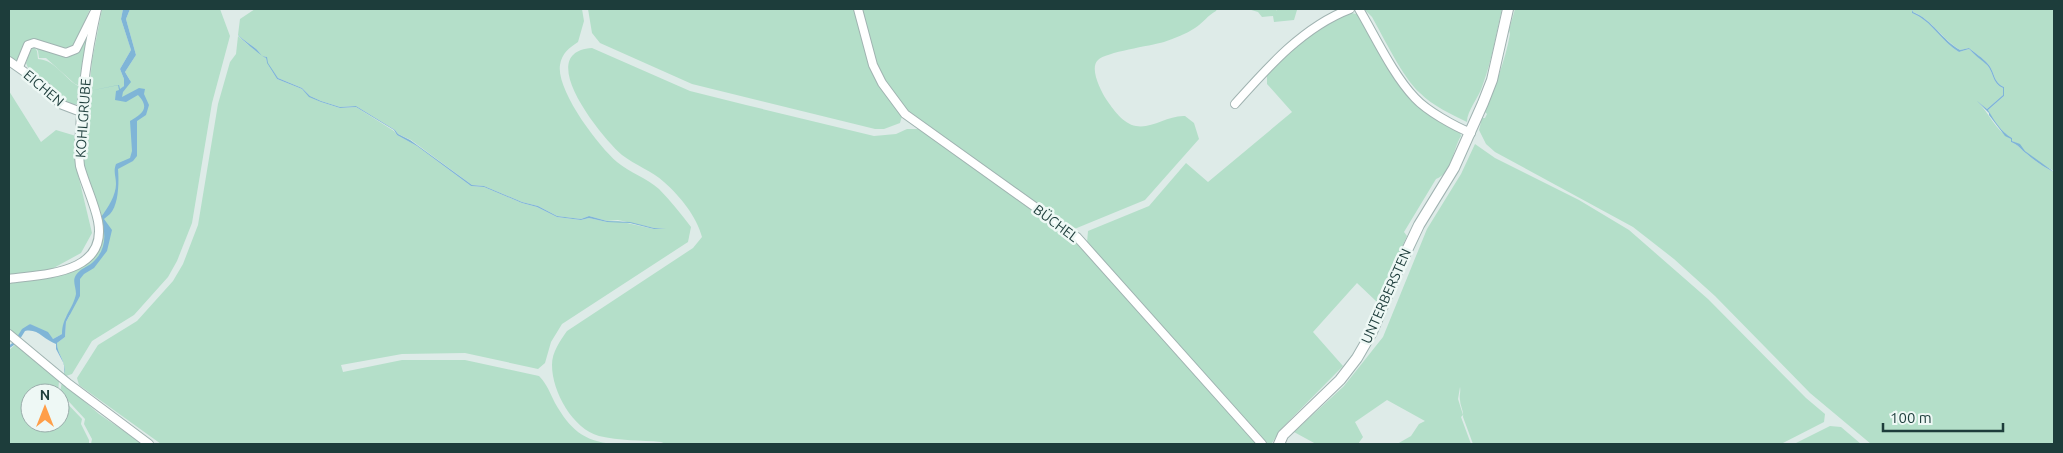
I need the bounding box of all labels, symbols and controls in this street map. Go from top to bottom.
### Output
street label: EICHEN [21,67,67,109]
street label: KOHLGRUBE [72,78,94,158]
street label: BÜCHEL [1031,200,1082,245]
street label: UNTERBERSTEN [1358,246,1414,346]
north arrow [20,383,70,433]
text: N [40,387,50,403]
scale bar [1883,400,2003,432]
text: 100 m [1890,409,1932,426]

